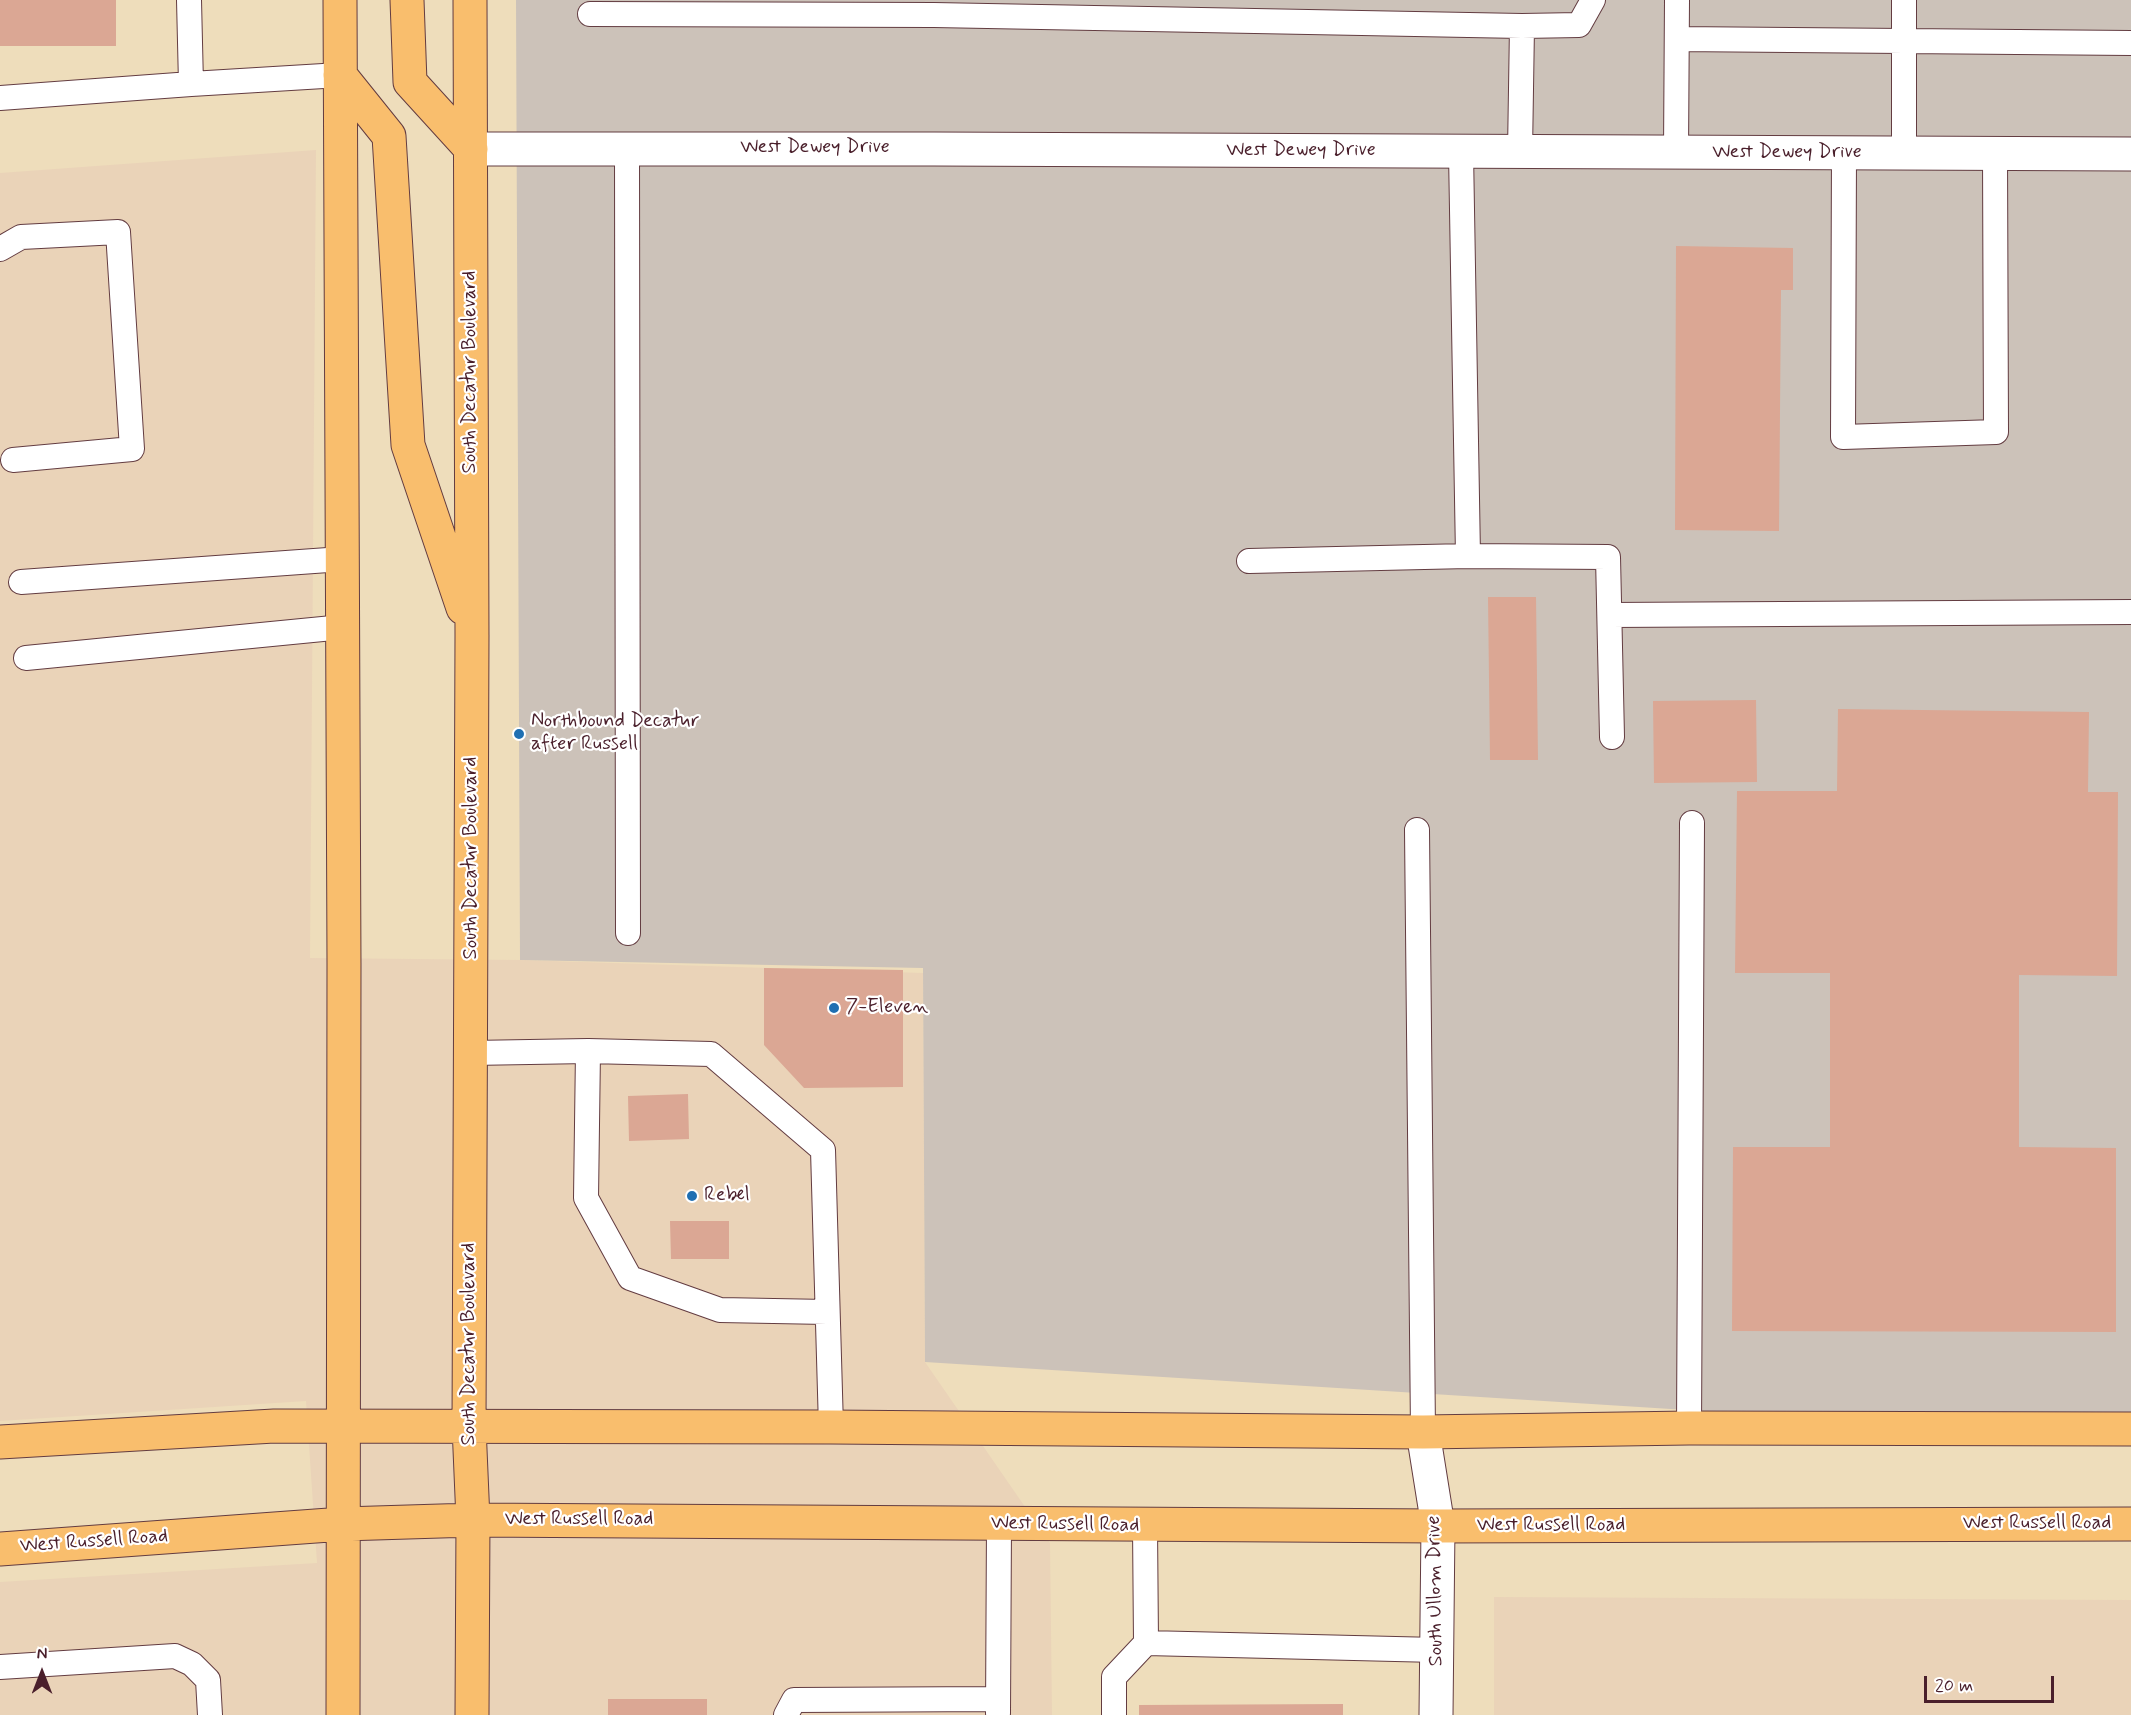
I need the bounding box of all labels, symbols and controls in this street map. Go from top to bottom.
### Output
street label: West Dewey Drive [740,136,890,160]
street label: West Dewey Drive [1226,139,1376,163]
street label: West Dewey Drive [1712,141,1862,165]
street label: South Decatur Boulevard [459,271,483,473]
place label: Northbound Decatur after Russell [531,710,699,757]
marker: Northbound Decatur after Russell [512,727,526,741]
street label: South Decatur Boulevard [460,757,484,959]
place label: 7-Eleven [846,996,928,1020]
marker: 7-Eleven [827,1001,841,1015]
place label: Rebel [704,1184,750,1208]
marker: Rebel [685,1189,699,1203]
street label: South Decatur Boulevard [458,1243,482,1445]
street label: West Russell Road [505,1508,653,1532]
street label: West Russell Road [991,1512,1139,1538]
street label: West Russell Road [1963,1512,2111,1536]
street label: West Russell Road [1477,1514,1625,1538]
street label: South Ullom Drive [1423,1515,1449,1667]
street label: West Russell Road [19,1525,169,1559]
north arrow [12,1643,72,1703]
text: N [37,1644,47,1665]
scale bar [1927,1664,2058,1702]
text: 20 m [1935,1674,1973,1698]

